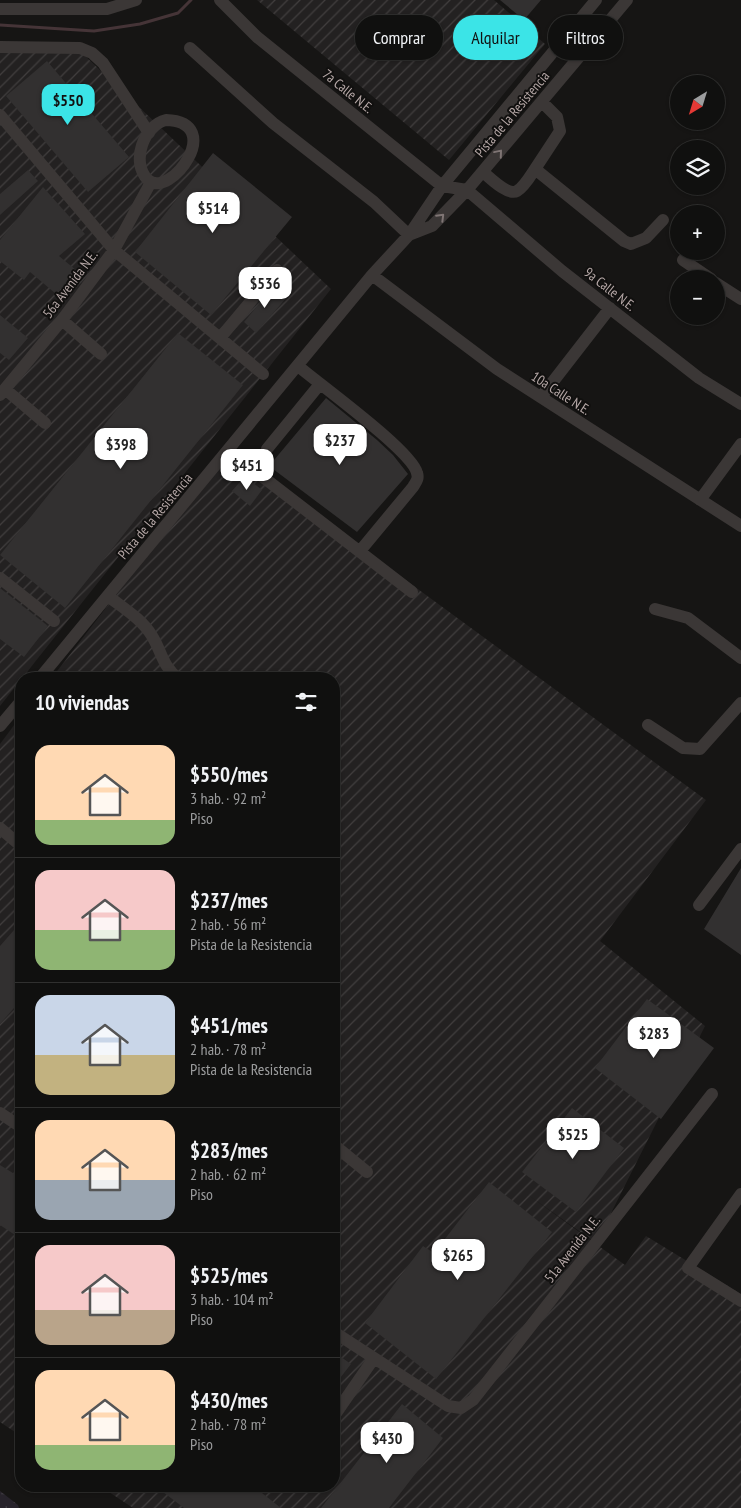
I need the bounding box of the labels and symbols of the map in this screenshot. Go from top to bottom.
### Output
street label: 7a Calle N.E. [319,65,377,117]
street label: Pista de la Resistencia [471,67,553,161]
north arrow [670,75,725,130]
pin: $550 [38,84,98,126]
one-way arrow [493,150,501,159]
pin: $514 [183,192,243,234]
one-way arrow [435,214,444,223]
street label: 56a Avenida N.E. [39,246,101,322]
street label: 9a Calle N.E. [581,263,639,315]
pin: $536 [235,266,295,309]
street label: 10a Calle N.E. [528,367,594,419]
pin: $237 [310,424,370,466]
pin: $398 [91,428,151,470]
pin: $451 [217,448,277,491]
street label: Pista de la Resistencia [114,469,196,563]
pin: $283 [624,1016,684,1059]
pin: $525 [543,1118,603,1160]
street label: 51a Avenida N.E. [540,1212,604,1286]
pin: $265 [428,1238,488,1281]
pin: $430 [357,1422,417,1464]

